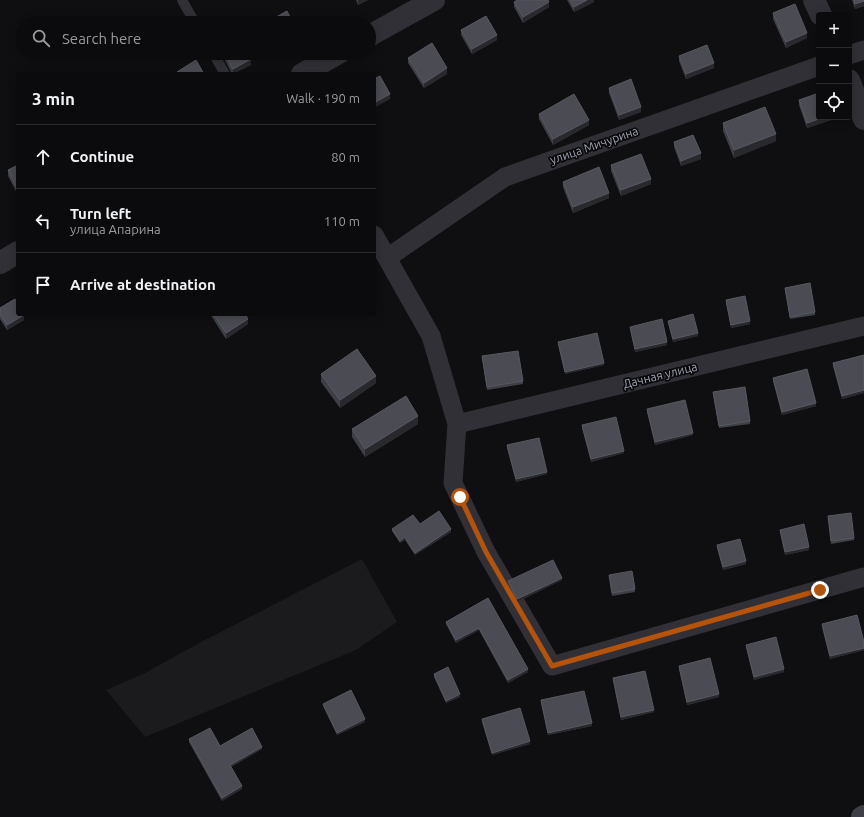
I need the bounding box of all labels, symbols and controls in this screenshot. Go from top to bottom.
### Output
map controls [816,12,852,120]
button: + [816,12,852,48]
search box [16,16,376,60]
icon: search [30,27,52,49]
text: Search here [62,30,141,47]
button: − [816,48,852,84]
button: locate [816,84,852,120]
text: 3 min [32,89,75,108]
text: Walk · 190 m [286,91,360,105]
street label: улица Мичурина [548,124,640,166]
icon: ahead [32,146,54,168]
text: Continue [70,148,134,165]
text: 80 m [331,150,360,164]
text: Turn left [70,205,131,222]
icon: left [32,210,54,232]
text: 110 m [324,214,360,228]
text: улица Апарина [70,222,161,236]
icon: arrive [32,274,54,296]
text: Arrive at destination [70,276,216,293]
street label: Дачная улица [622,359,698,391]
route start [451,488,469,506]
route end [811,581,829,599]

